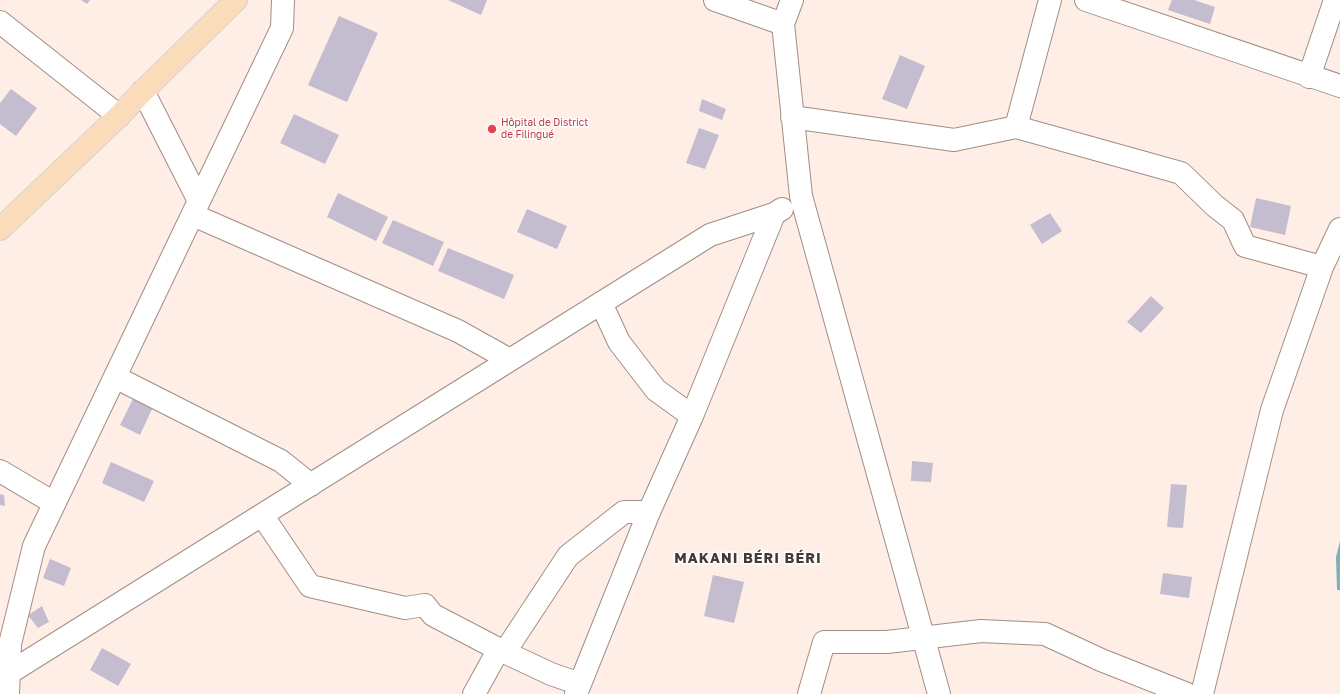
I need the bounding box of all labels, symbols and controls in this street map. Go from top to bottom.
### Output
place label: Hôpital de District de Filingué [501,117,588,140]
marker: Hôpital de District de Filingué [486,123,498,135]
district label: MAKANI BÉRI BÉRI [674,551,822,567]

